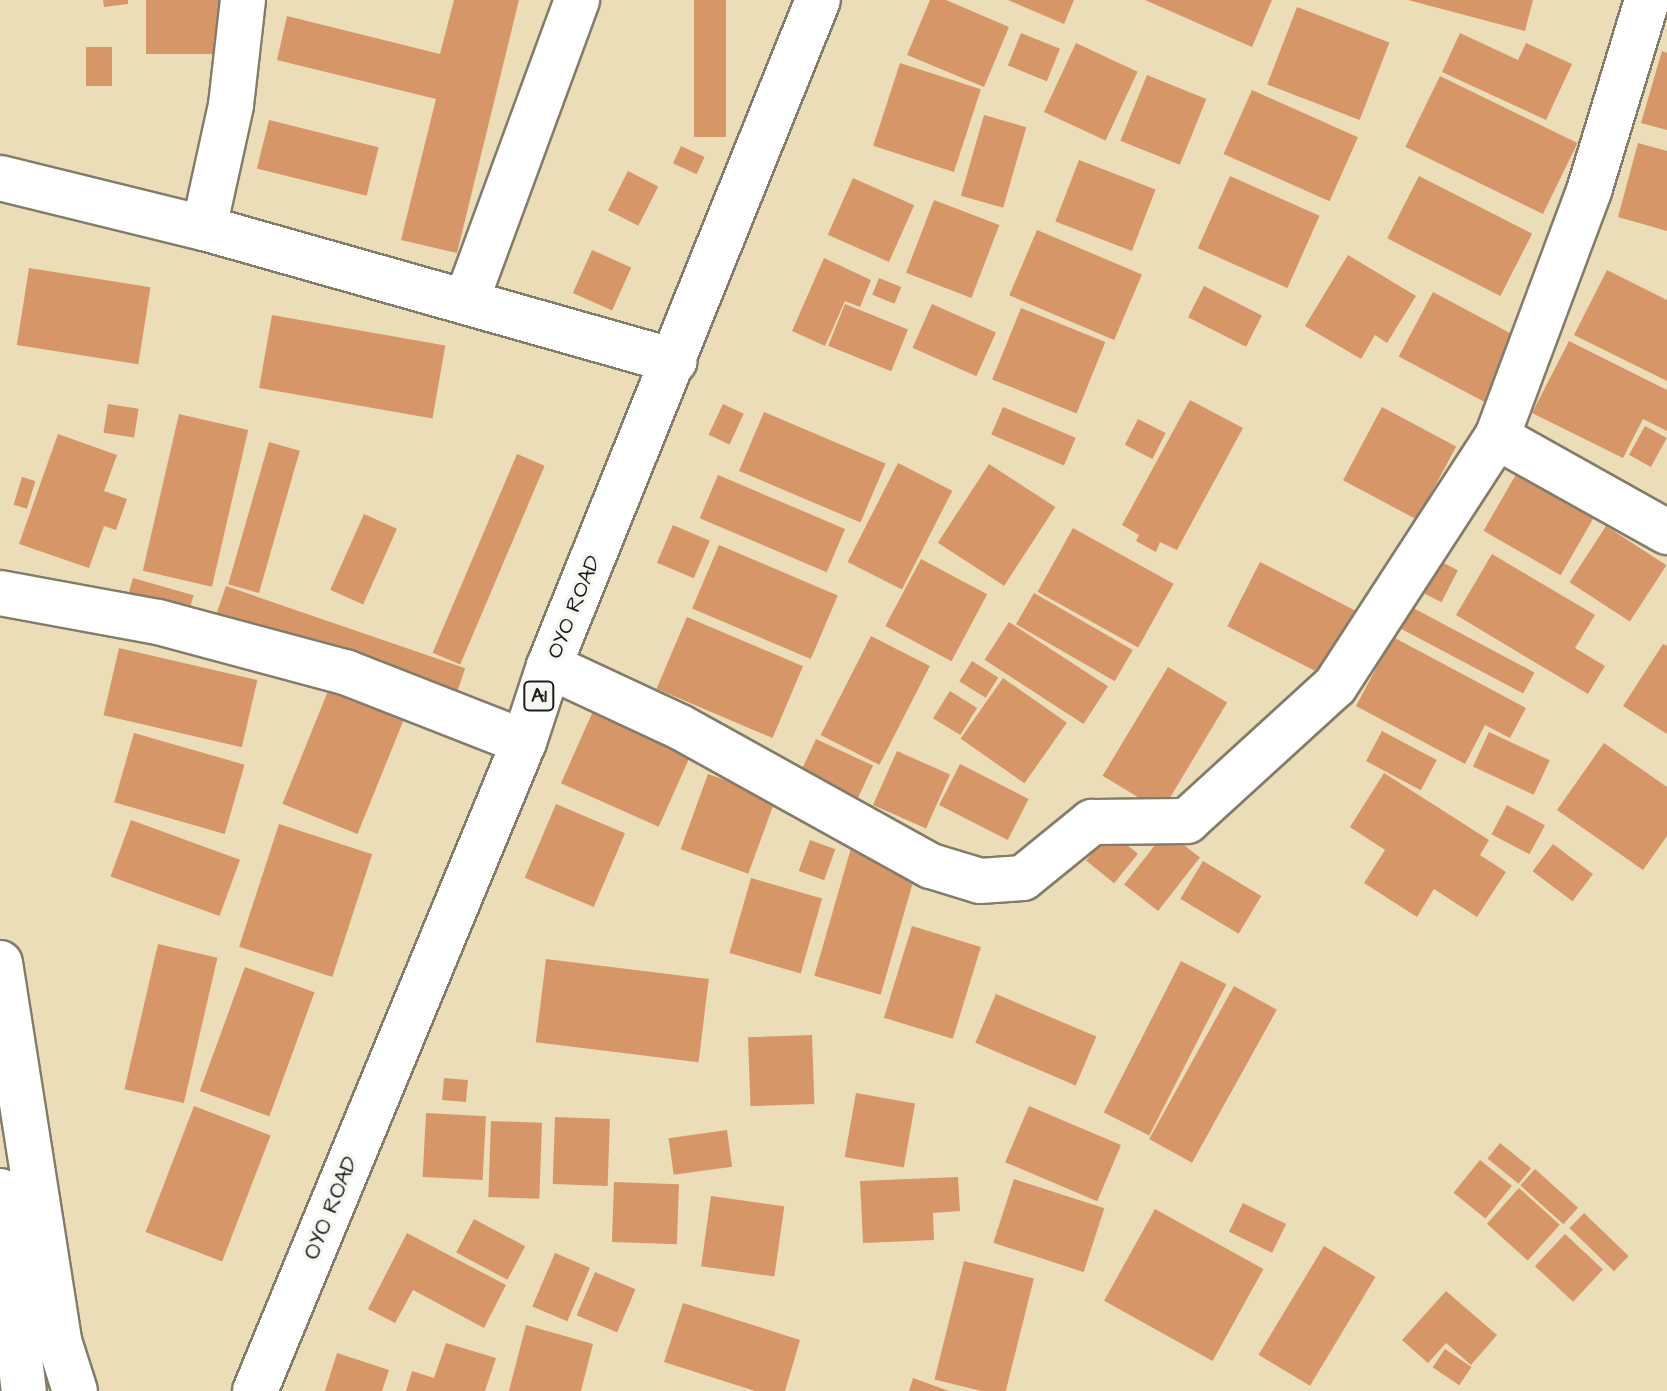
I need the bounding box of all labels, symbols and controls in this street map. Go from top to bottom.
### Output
street label: OYO ROAD [541,552,607,662]
road number: A1 [523,680,555,712]
street label: OYO ROAD [298,1153,364,1263]

